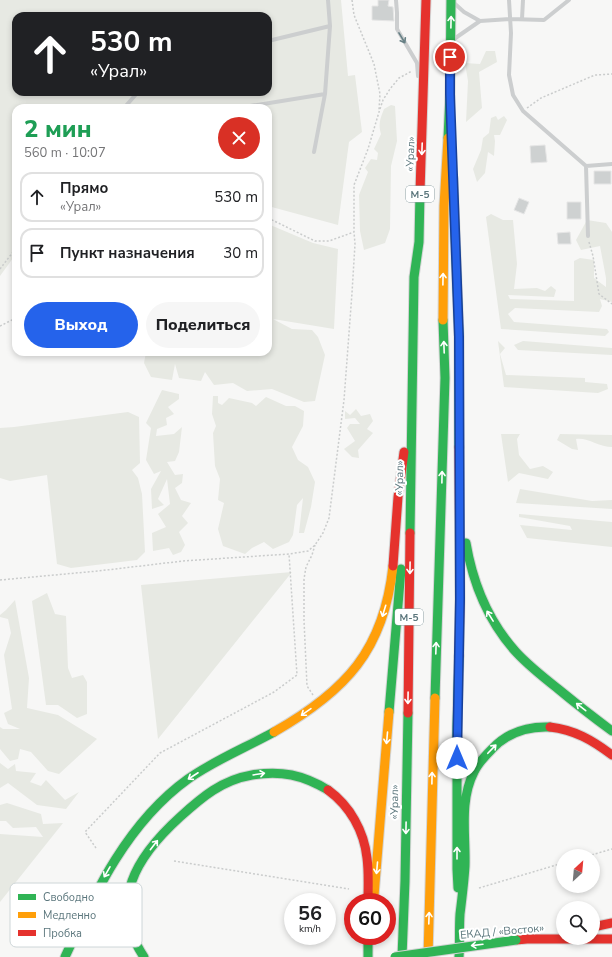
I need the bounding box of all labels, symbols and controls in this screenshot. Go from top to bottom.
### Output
one-way arrow [447,16,455,29]
text: 530 m [90,23,173,61]
icon: ahead [24,28,76,80]
one-way arrow [398,32,406,44]
pin [433,40,467,74]
icon: arrive [439,46,461,68]
text: «Урал» [90,59,147,83]
text: 2 мин [24,113,92,145]
button: close [218,117,260,159]
street label: «Урал» [402,136,419,172]
one-way arrow [418,142,426,155]
text: 560 m · 10:07 [24,144,106,162]
text: Прямо [60,178,108,198]
icon: ahead [26,186,48,208]
road number: М-5 [406,186,434,202]
text: 530 m [214,187,258,207]
text: «Урал» [60,198,101,216]
icon: arrive [26,242,48,264]
text: Пункт назначения [60,243,195,263]
text: 30 m [223,243,258,263]
one-way arrow [439,273,447,286]
button: Выход [24,302,138,348]
button: Поделиться [146,302,260,348]
one-way arrow [440,341,447,354]
street label: «Урал» [392,460,407,496]
one-way arrow [439,471,446,484]
one-way arrow [406,561,414,574]
one-way arrow [380,605,387,618]
road number: М-5 [395,609,423,625]
one-way arrow [486,611,494,622]
one-way arrow [433,642,440,655]
one-way arrow [404,691,412,704]
one-way arrow [576,703,587,712]
one-way arrow [301,708,312,716]
one-way arrow [384,731,391,744]
position arrow [436,737,478,779]
one-way arrow [487,744,497,754]
one-way arrow [252,770,265,778]
one-way arrow [187,772,199,780]
one-way arrow [429,772,436,785]
street label: «Урал» [387,784,402,820]
one-way arrow [402,821,410,834]
one-way arrow [150,839,158,850]
one-way arrow [453,847,461,860]
north arrow [556,849,600,893]
map controls [556,849,600,945]
one-way arrow [373,861,380,874]
one-way arrow [103,866,111,878]
legend [10,883,142,947]
text: Свободно [43,890,94,905]
speed limit sign: 60 [344,893,396,945]
text: 56 [298,900,322,927]
button: search [556,901,600,945]
text: Медленно [43,908,96,923]
one-way arrow [425,912,433,925]
street label: ЕКАД / «Восток» [460,920,545,943]
text: km/h [299,922,321,936]
text: Пробка [43,926,82,941]
one-way arrow [471,941,484,949]

